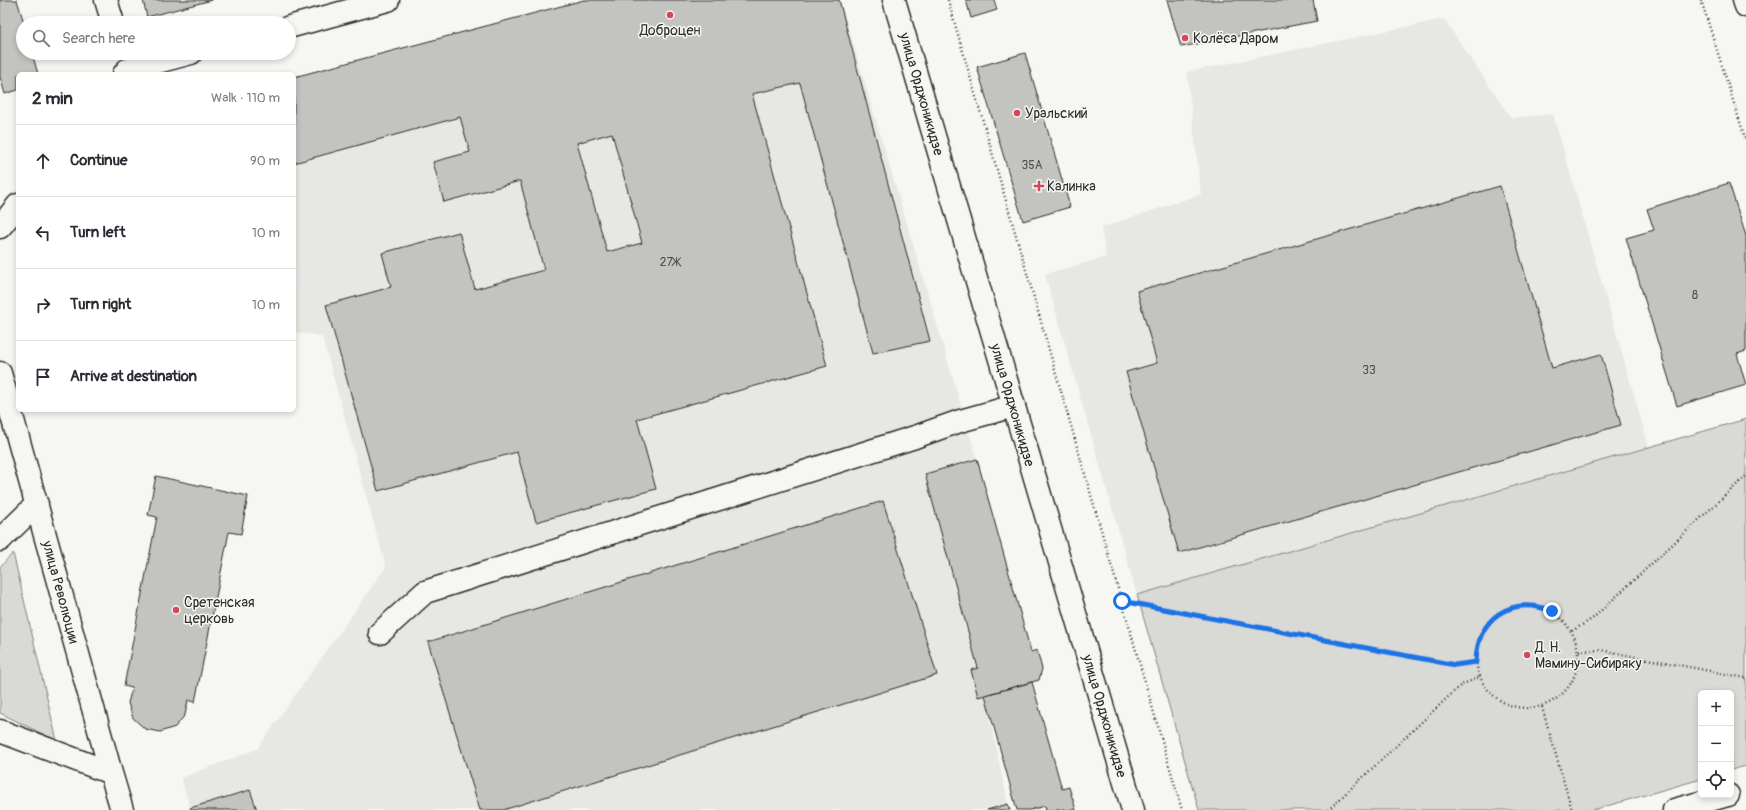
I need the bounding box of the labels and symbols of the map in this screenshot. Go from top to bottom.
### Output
marker: Доброцен [665,10,675,20]
place label: Доброцен [639,22,700,39]
street label: улица Орджоникидзе [896,30,947,158]
place label: Колёса Даром [1193,30,1278,47]
marker: Колёса Даром [1180,33,1190,43]
place label: Уральский [1025,105,1088,122]
marker: Уральский [1012,108,1022,118]
house number: 35А [1022,158,1043,173]
place label: Калинка [1047,178,1096,195]
marker: Калинка [1034,181,1044,191]
house number: 27Ж [660,255,682,270]
house number: 8 [1692,288,1698,303]
street label: улица Орджоникидзе [987,341,1038,469]
house number: 33 [1362,363,1376,378]
street label: улица Революции [38,538,82,645]
route start [1113,592,1131,610]
place label: Сретенская церковь [184,594,254,627]
route end [1543,602,1561,620]
marker: Сретенская церковь [171,605,181,615]
place label: Д. Н. Мамину-Сибиряку [1534,639,1642,672]
marker: Д. Н. Мамину-Сибиряку [1522,650,1532,660]
street label: улица Орджоникидзе [1079,652,1130,780]

